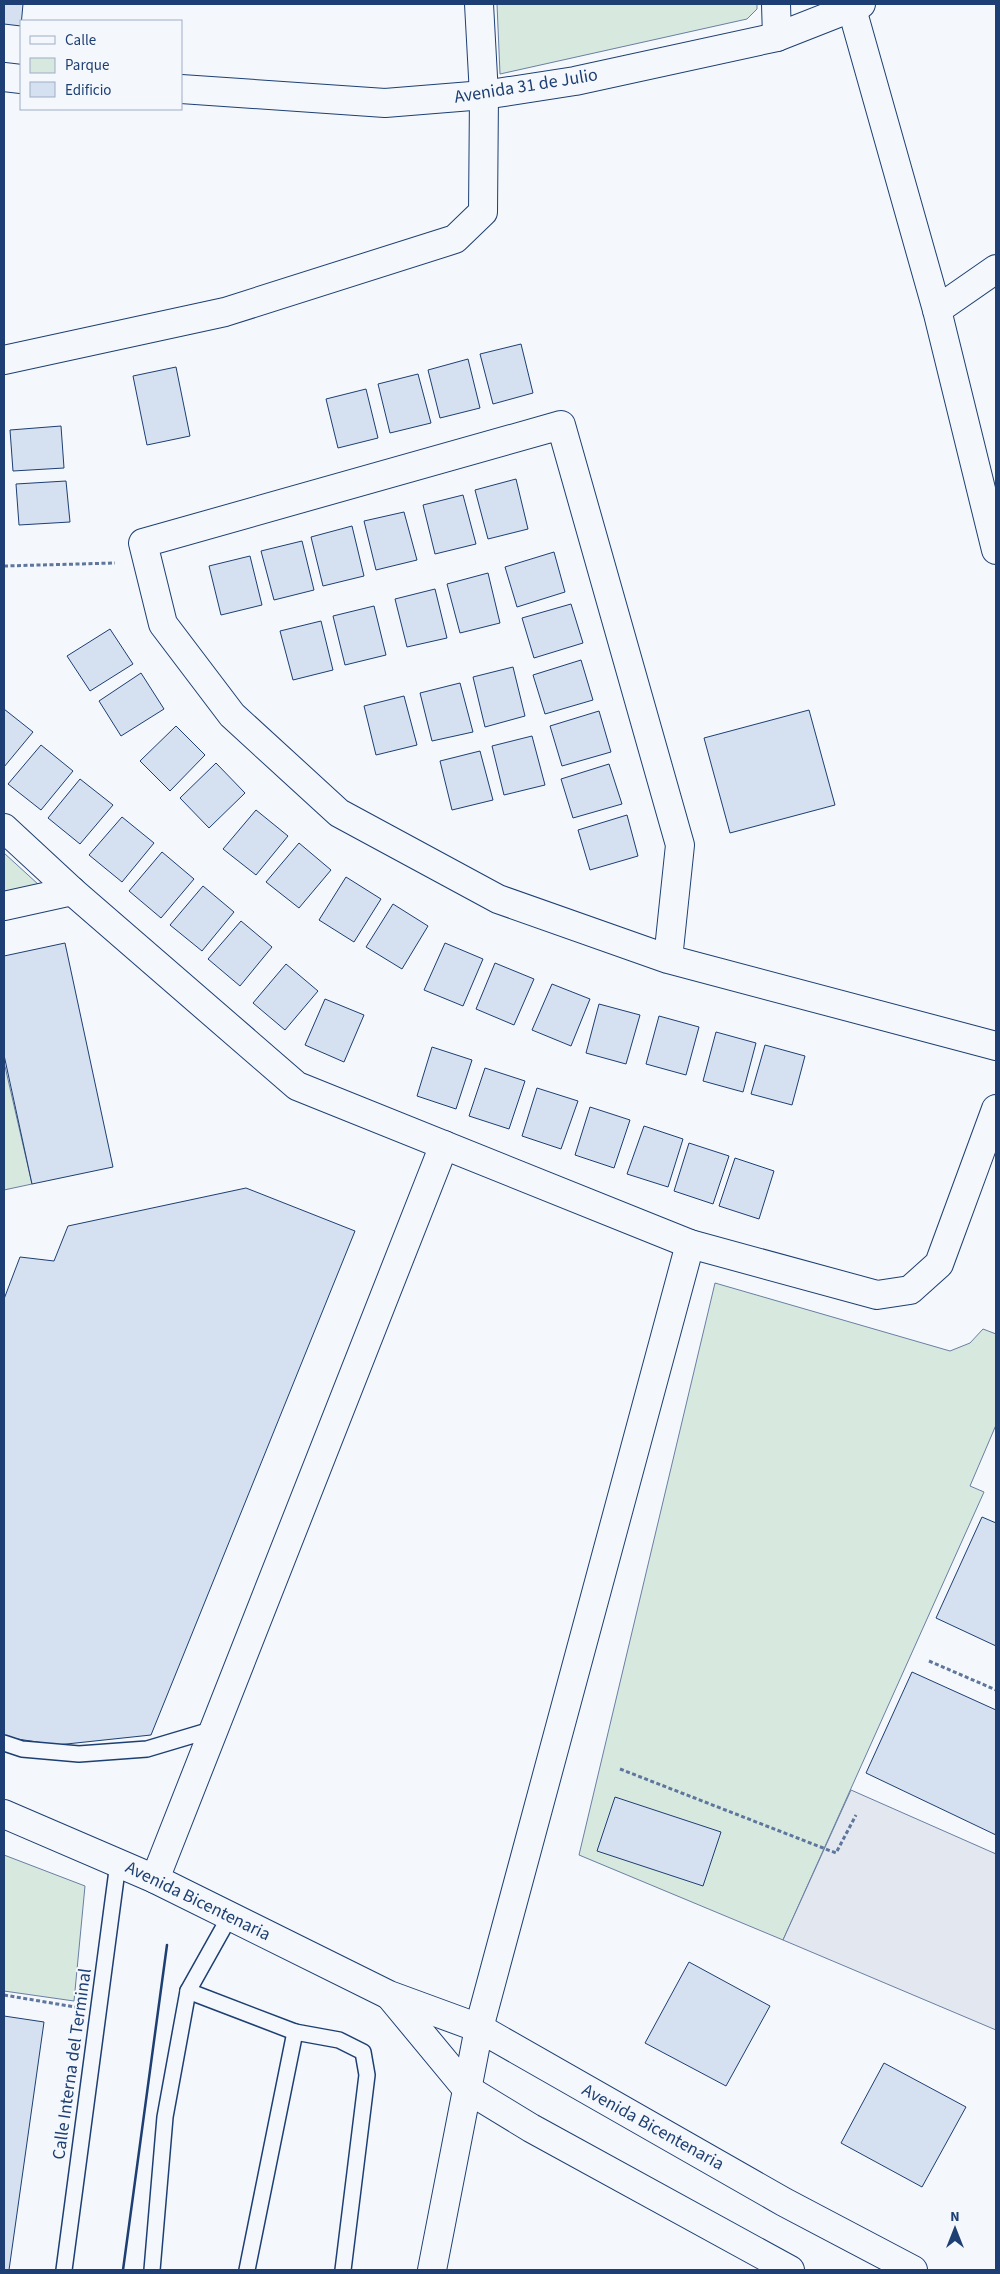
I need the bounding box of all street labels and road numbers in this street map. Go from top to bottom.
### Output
street label: Avenida 31 de Julio [452,62,600,110]
street label: Avenida Bicentenaria [121,1855,275,1947]
street label: Calle Interna del Terminal [46,1967,98,2161]
street label: Avenida Bicentenaria [577,2078,729,2176]

